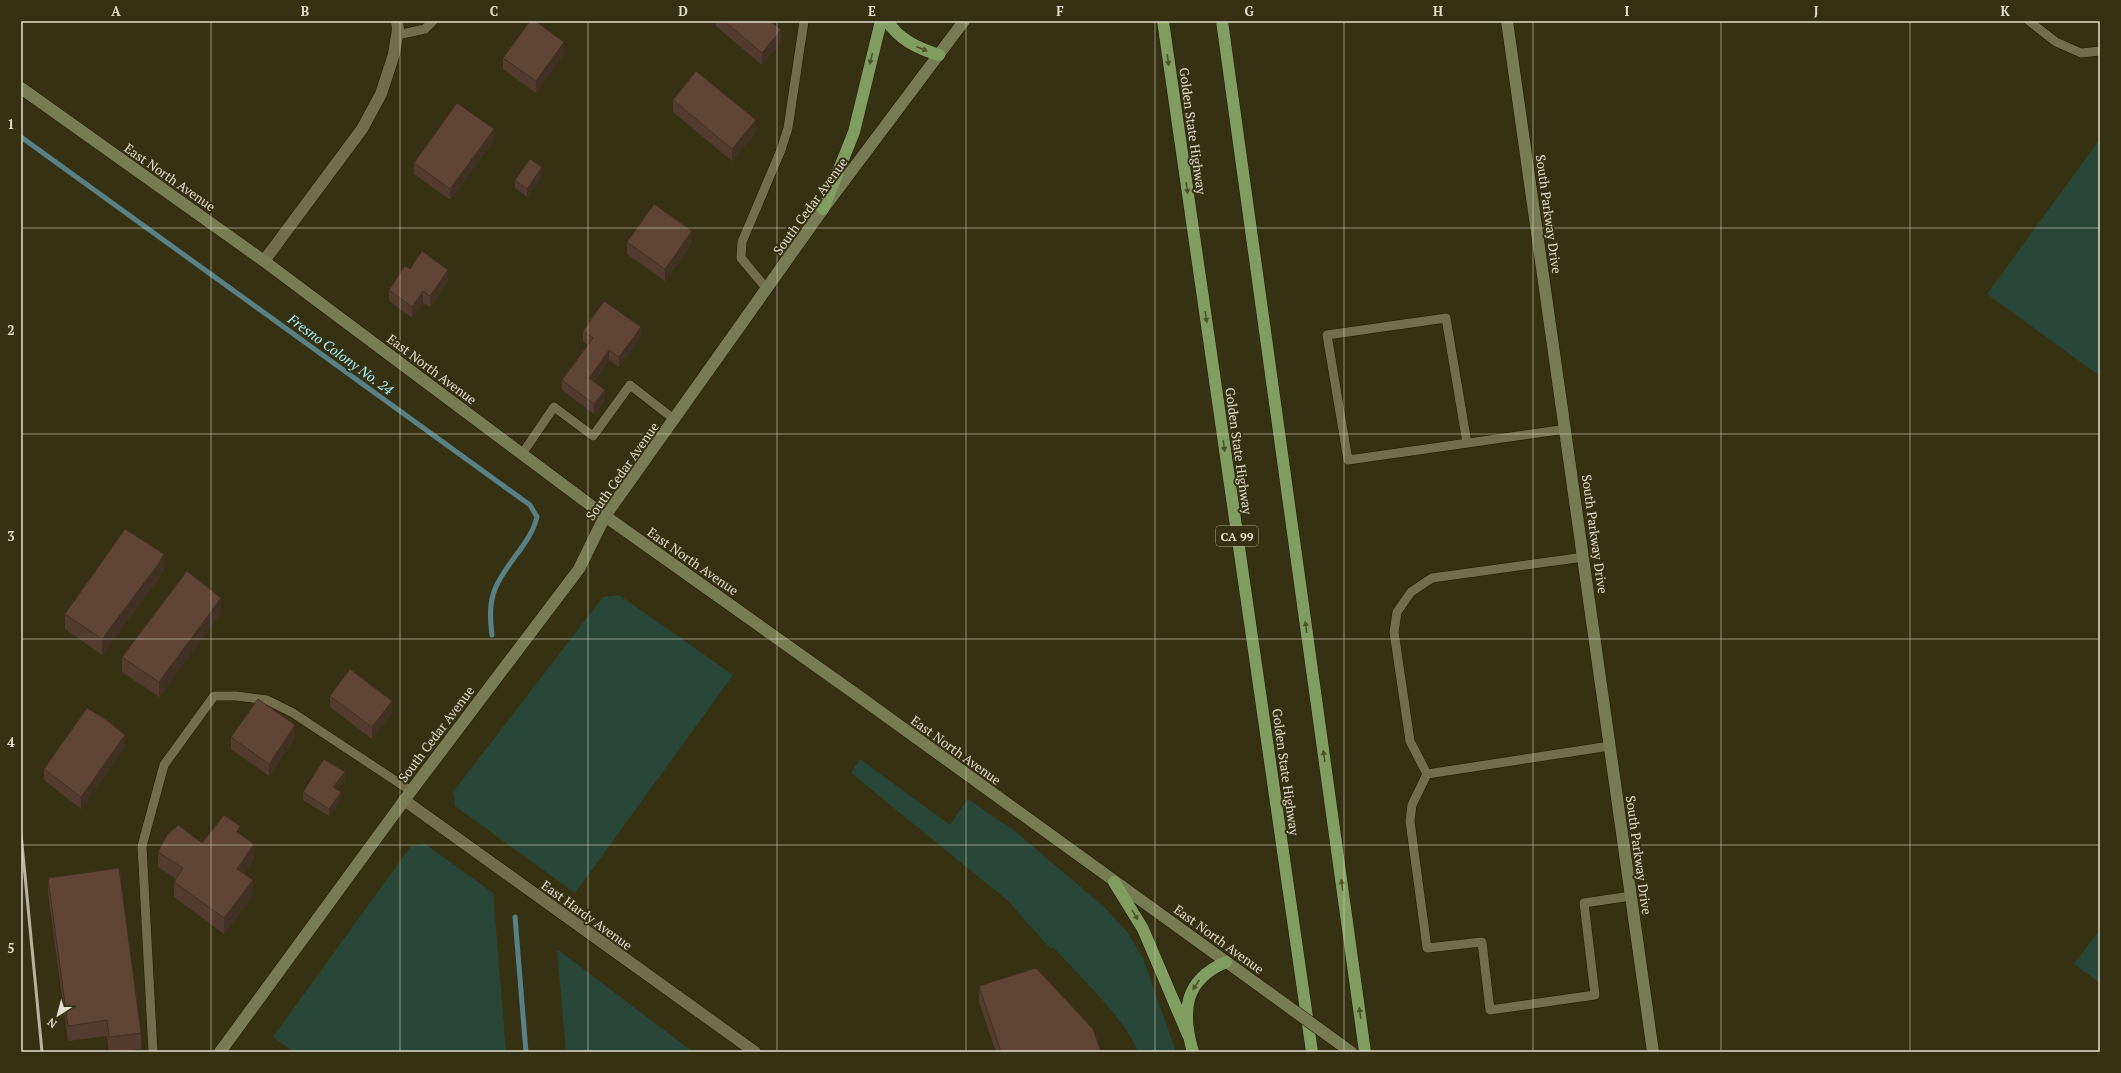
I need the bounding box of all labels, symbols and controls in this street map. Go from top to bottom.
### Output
text: A [111,2,121,20]
text: B [301,2,309,20]
text: C [490,2,498,20]
text: D [678,2,688,20]
text: E [868,2,876,20]
text: F [1056,2,1064,20]
text: G [1244,2,1254,20]
text: H [1433,2,1443,20]
text: I [1625,2,1630,20]
text: J [1814,2,1819,20]
text: K [2000,2,2010,20]
one-way arrow [917,47,929,53]
one-way arrow [868,53,874,65]
one-way arrow [1165,54,1171,66]
street label: Golden State Highway [1175,66,1211,196]
text: 1 [7,115,15,133]
street label: East North Avenue [121,139,219,215]
street label: South Parkway Drive [1532,153,1566,275]
street label: South Cedar Avenue [769,154,851,258]
one-way arrow [1184,182,1190,194]
water label: Fresno Colony No. 24 [284,309,398,399]
one-way arrow [1203,311,1209,323]
text: 2 [7,321,15,339]
street label: East North Avenue [384,330,480,408]
street label: Golden State Highway [1221,386,1257,516]
street label: South Cedar Avenue [581,418,663,524]
one-way arrow [1221,440,1227,452]
street label: South Parkway Drive [1578,473,1612,595]
street label: East North Avenue [644,523,742,599]
road number: CA 99 [1216,526,1258,546]
text: 3 [7,527,15,545]
one-way arrow [1303,621,1309,633]
street label: South Cedar Avenue [394,682,478,786]
street label: Golden State Highway [1268,707,1304,837]
street label: East North Avenue [907,711,1005,789]
text: 4 [7,733,15,751]
one-way arrow [1321,750,1327,762]
street label: South Parkway Drive [1622,794,1656,916]
street label: East Hardy Avenue [538,876,636,954]
one-way arrow [1339,879,1345,891]
street label: East North Avenue [1170,900,1268,978]
one-way arrow [1131,909,1138,921]
text: 5 [7,939,15,957]
one-way arrow [1193,979,1200,990]
north arrow [38,995,78,1035]
one-way arrow [1357,1007,1363,1019]
text: N [44,1015,60,1031]

